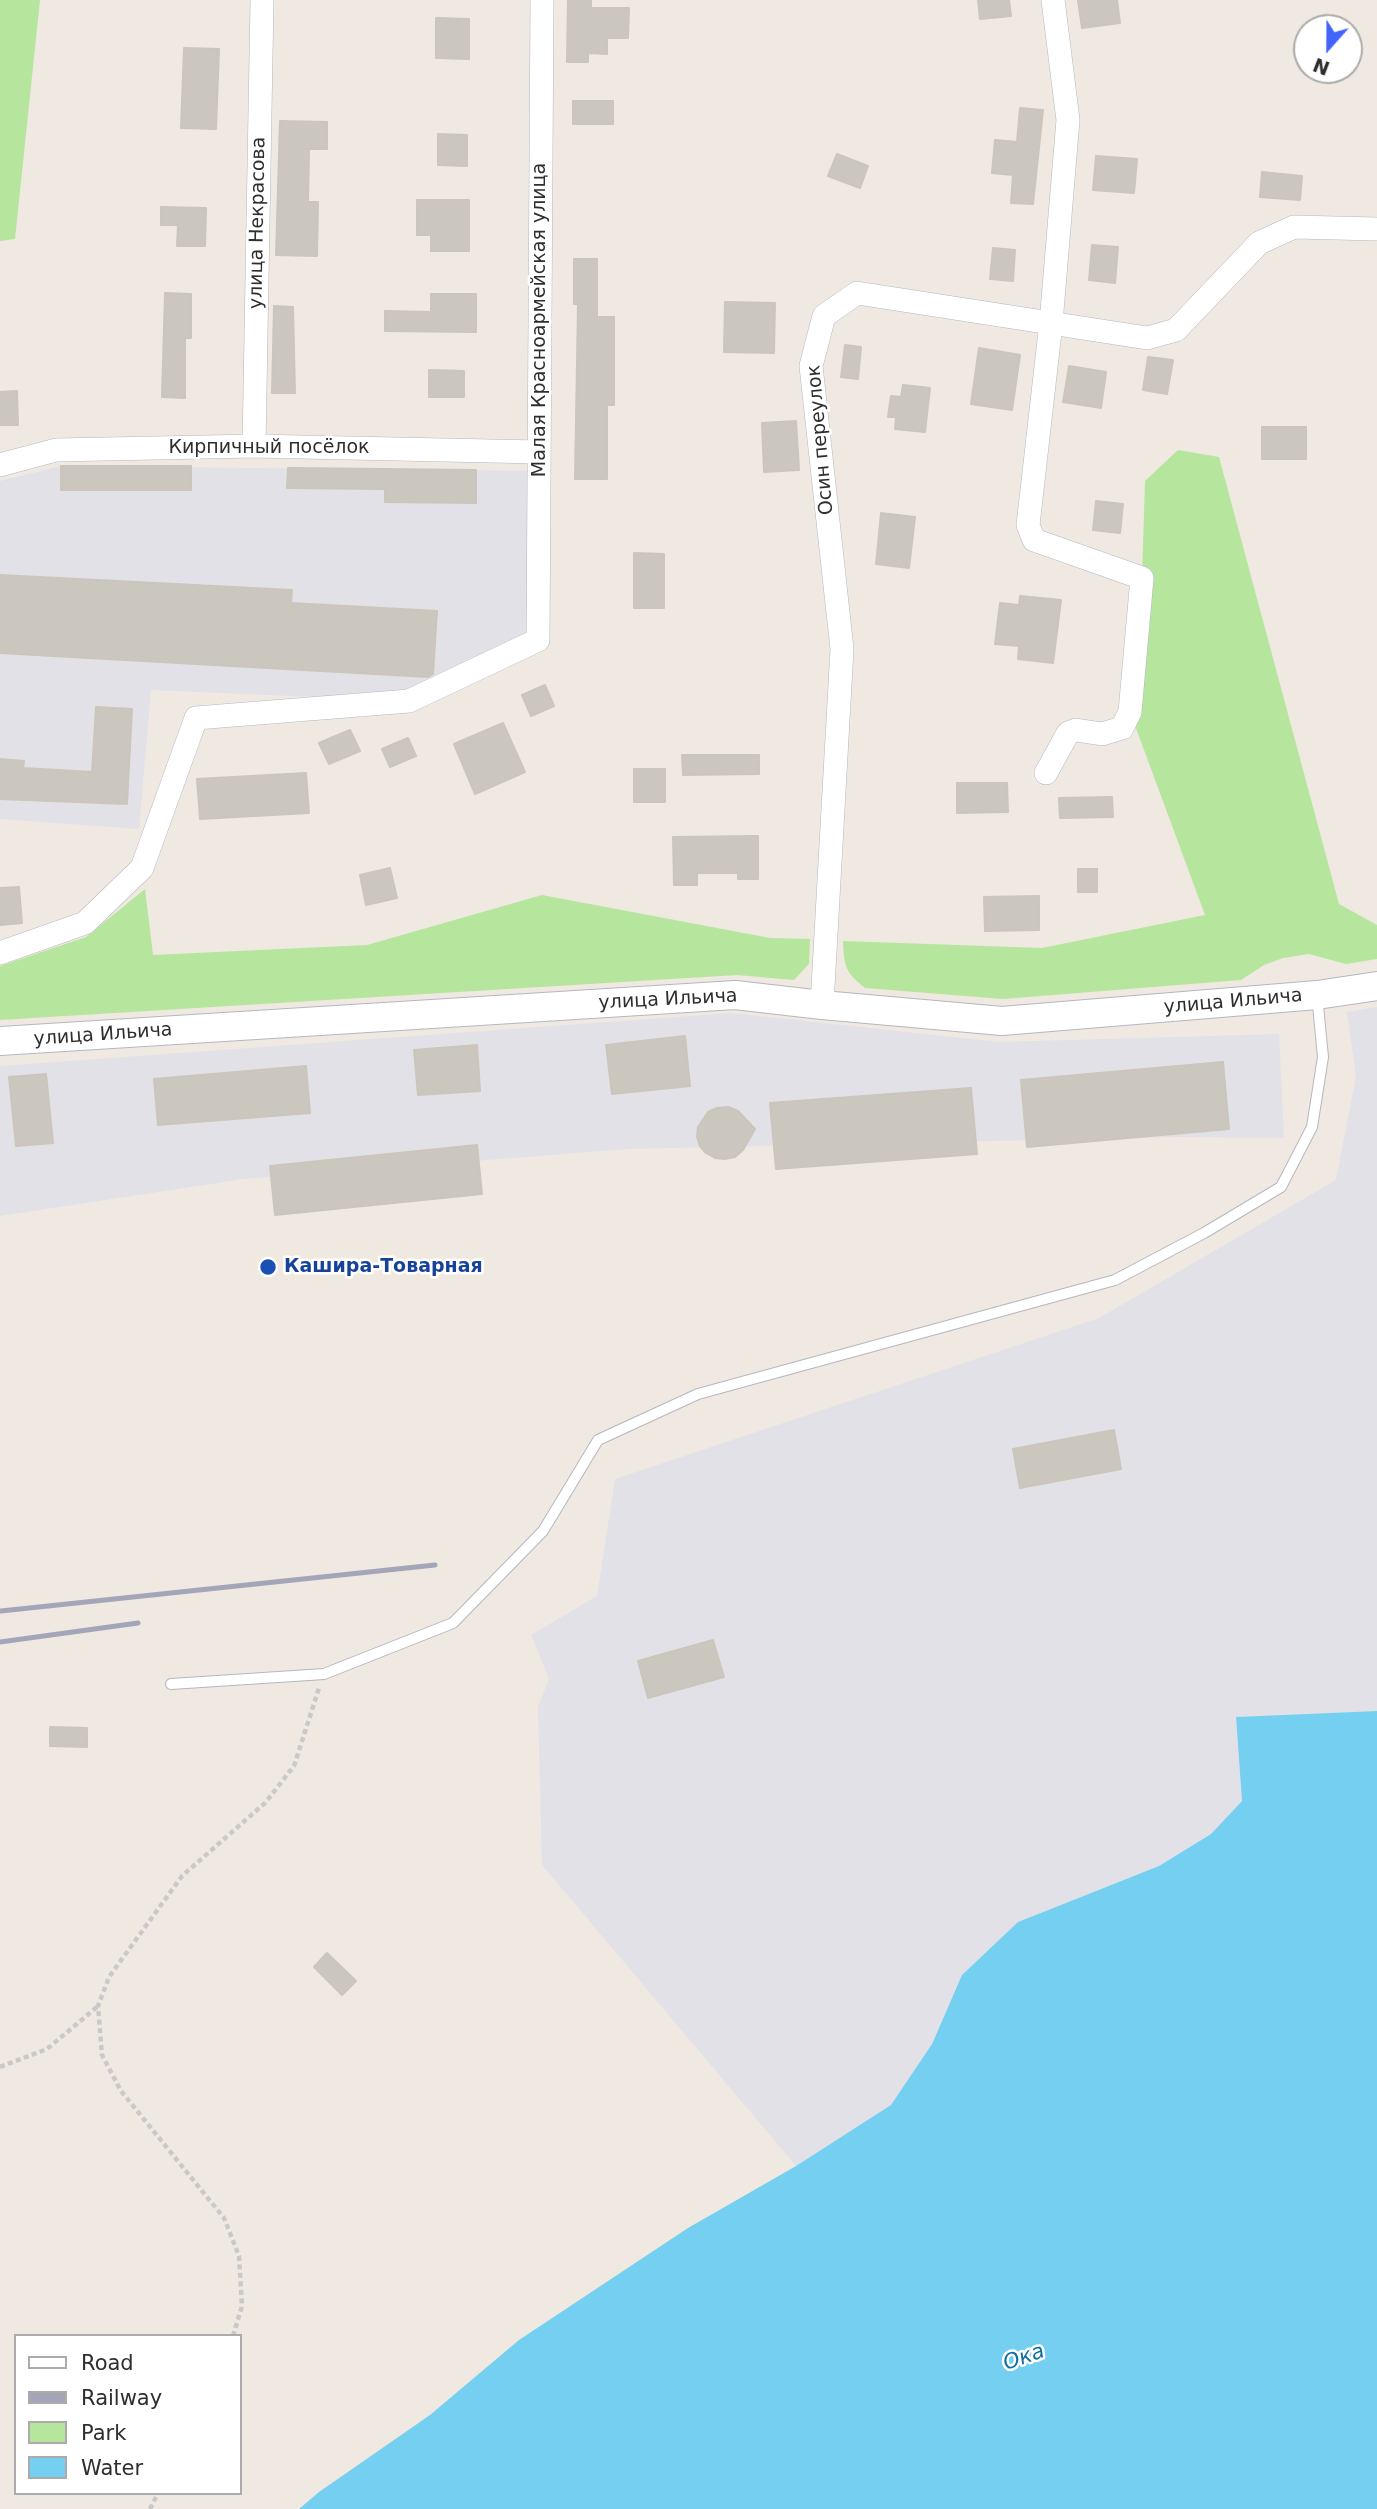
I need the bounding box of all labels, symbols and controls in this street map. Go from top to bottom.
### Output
north arrow [1293,14,1363,84]
text: N [1310,54,1333,80]
street label: улица Некрасова [245,137,271,309]
street label: Малая Красноармейская улица [529,163,551,477]
street label: Осин переулок [803,364,839,516]
street label: Кирпичный посёлок [168,437,370,459]
street label: улица Ильича [598,985,738,1015]
street label: улица Ильича [1163,985,1303,1019]
street label: улица Ильича [33,1019,173,1051]
place label: Кашира-Товарная [284,1256,483,1278]
marker: Кашира-Товарная [258,1257,278,1277]
legend [14,2334,242,2495]
water label: Ока [1000,2339,1048,2377]
text: Road [81,2351,134,2375]
text: Railway [81,2386,162,2410]
text: Park [81,2421,126,2445]
text: Water [81,2456,143,2480]

